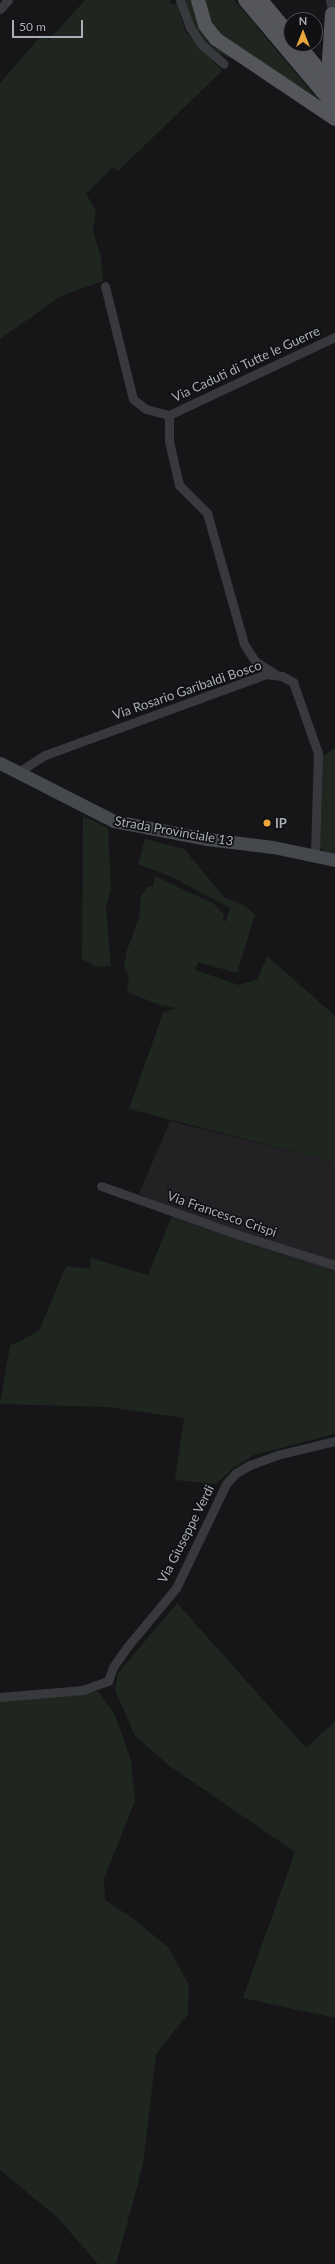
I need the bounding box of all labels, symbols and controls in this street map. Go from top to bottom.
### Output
scale bar [14,12,85,38]
north arrow [283,12,323,52]
text: N [299,14,307,27]
text: 50 m [19,19,46,34]
street label: Via Caduti di Tutte le Guerre [169,323,323,405]
street label: Via Rosario Garibaldi Bosco [110,657,264,723]
street label: Strada Provinciale 13 [113,813,235,849]
place label: IP [275,815,287,831]
marker: IP [262,818,272,828]
street label: Via Francesco Crispi [165,1188,279,1240]
street label: Via Giuseppe Verdi [154,1482,218,1586]

